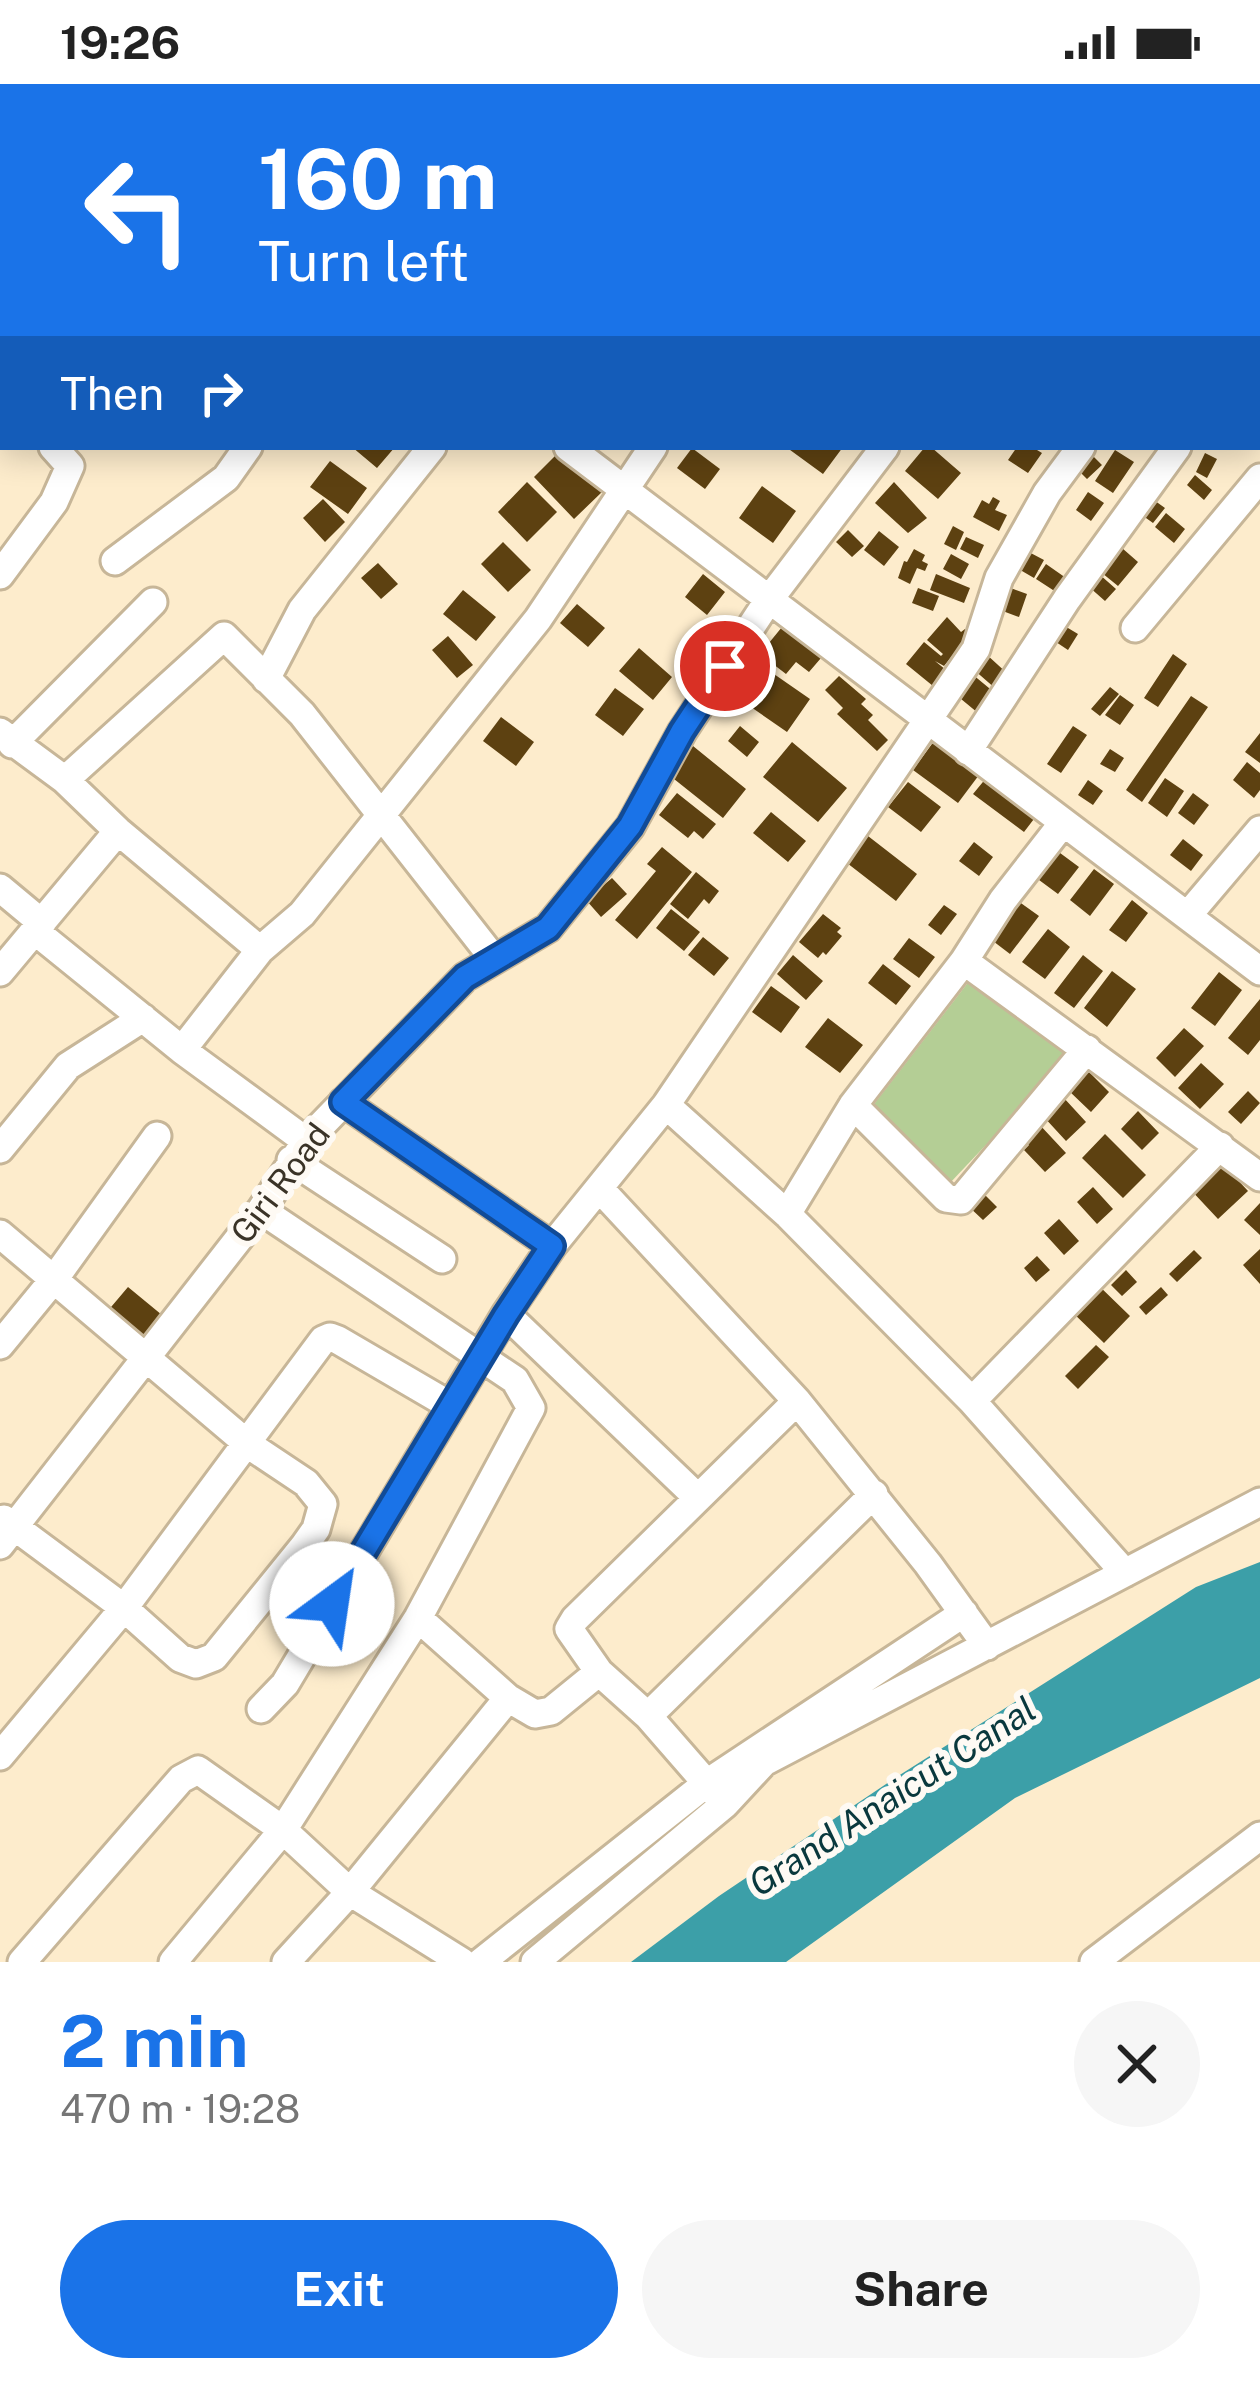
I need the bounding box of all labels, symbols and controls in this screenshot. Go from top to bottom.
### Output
text: 19:26 [60,16,180,69]
text: 160 m [258,129,497,228]
icon: left [60,132,216,288]
text: Turn left [258,230,469,293]
icon: right [188,360,254,426]
text: Then [60,367,164,420]
pin [674,615,776,717]
icon: arrive [692,633,758,699]
street label: Giri Road [223,1116,337,1250]
position arrow [269,1541,395,1667]
water label: Grand Anaicut Canal [741,1688,1043,1904]
text: 2 min [60,1999,249,2083]
button: close [1074,2001,1200,2127]
text: 470 m · 19:28 [60,2086,300,2132]
button: Exit [60,2220,618,2358]
button: Share [642,2220,1200,2358]

